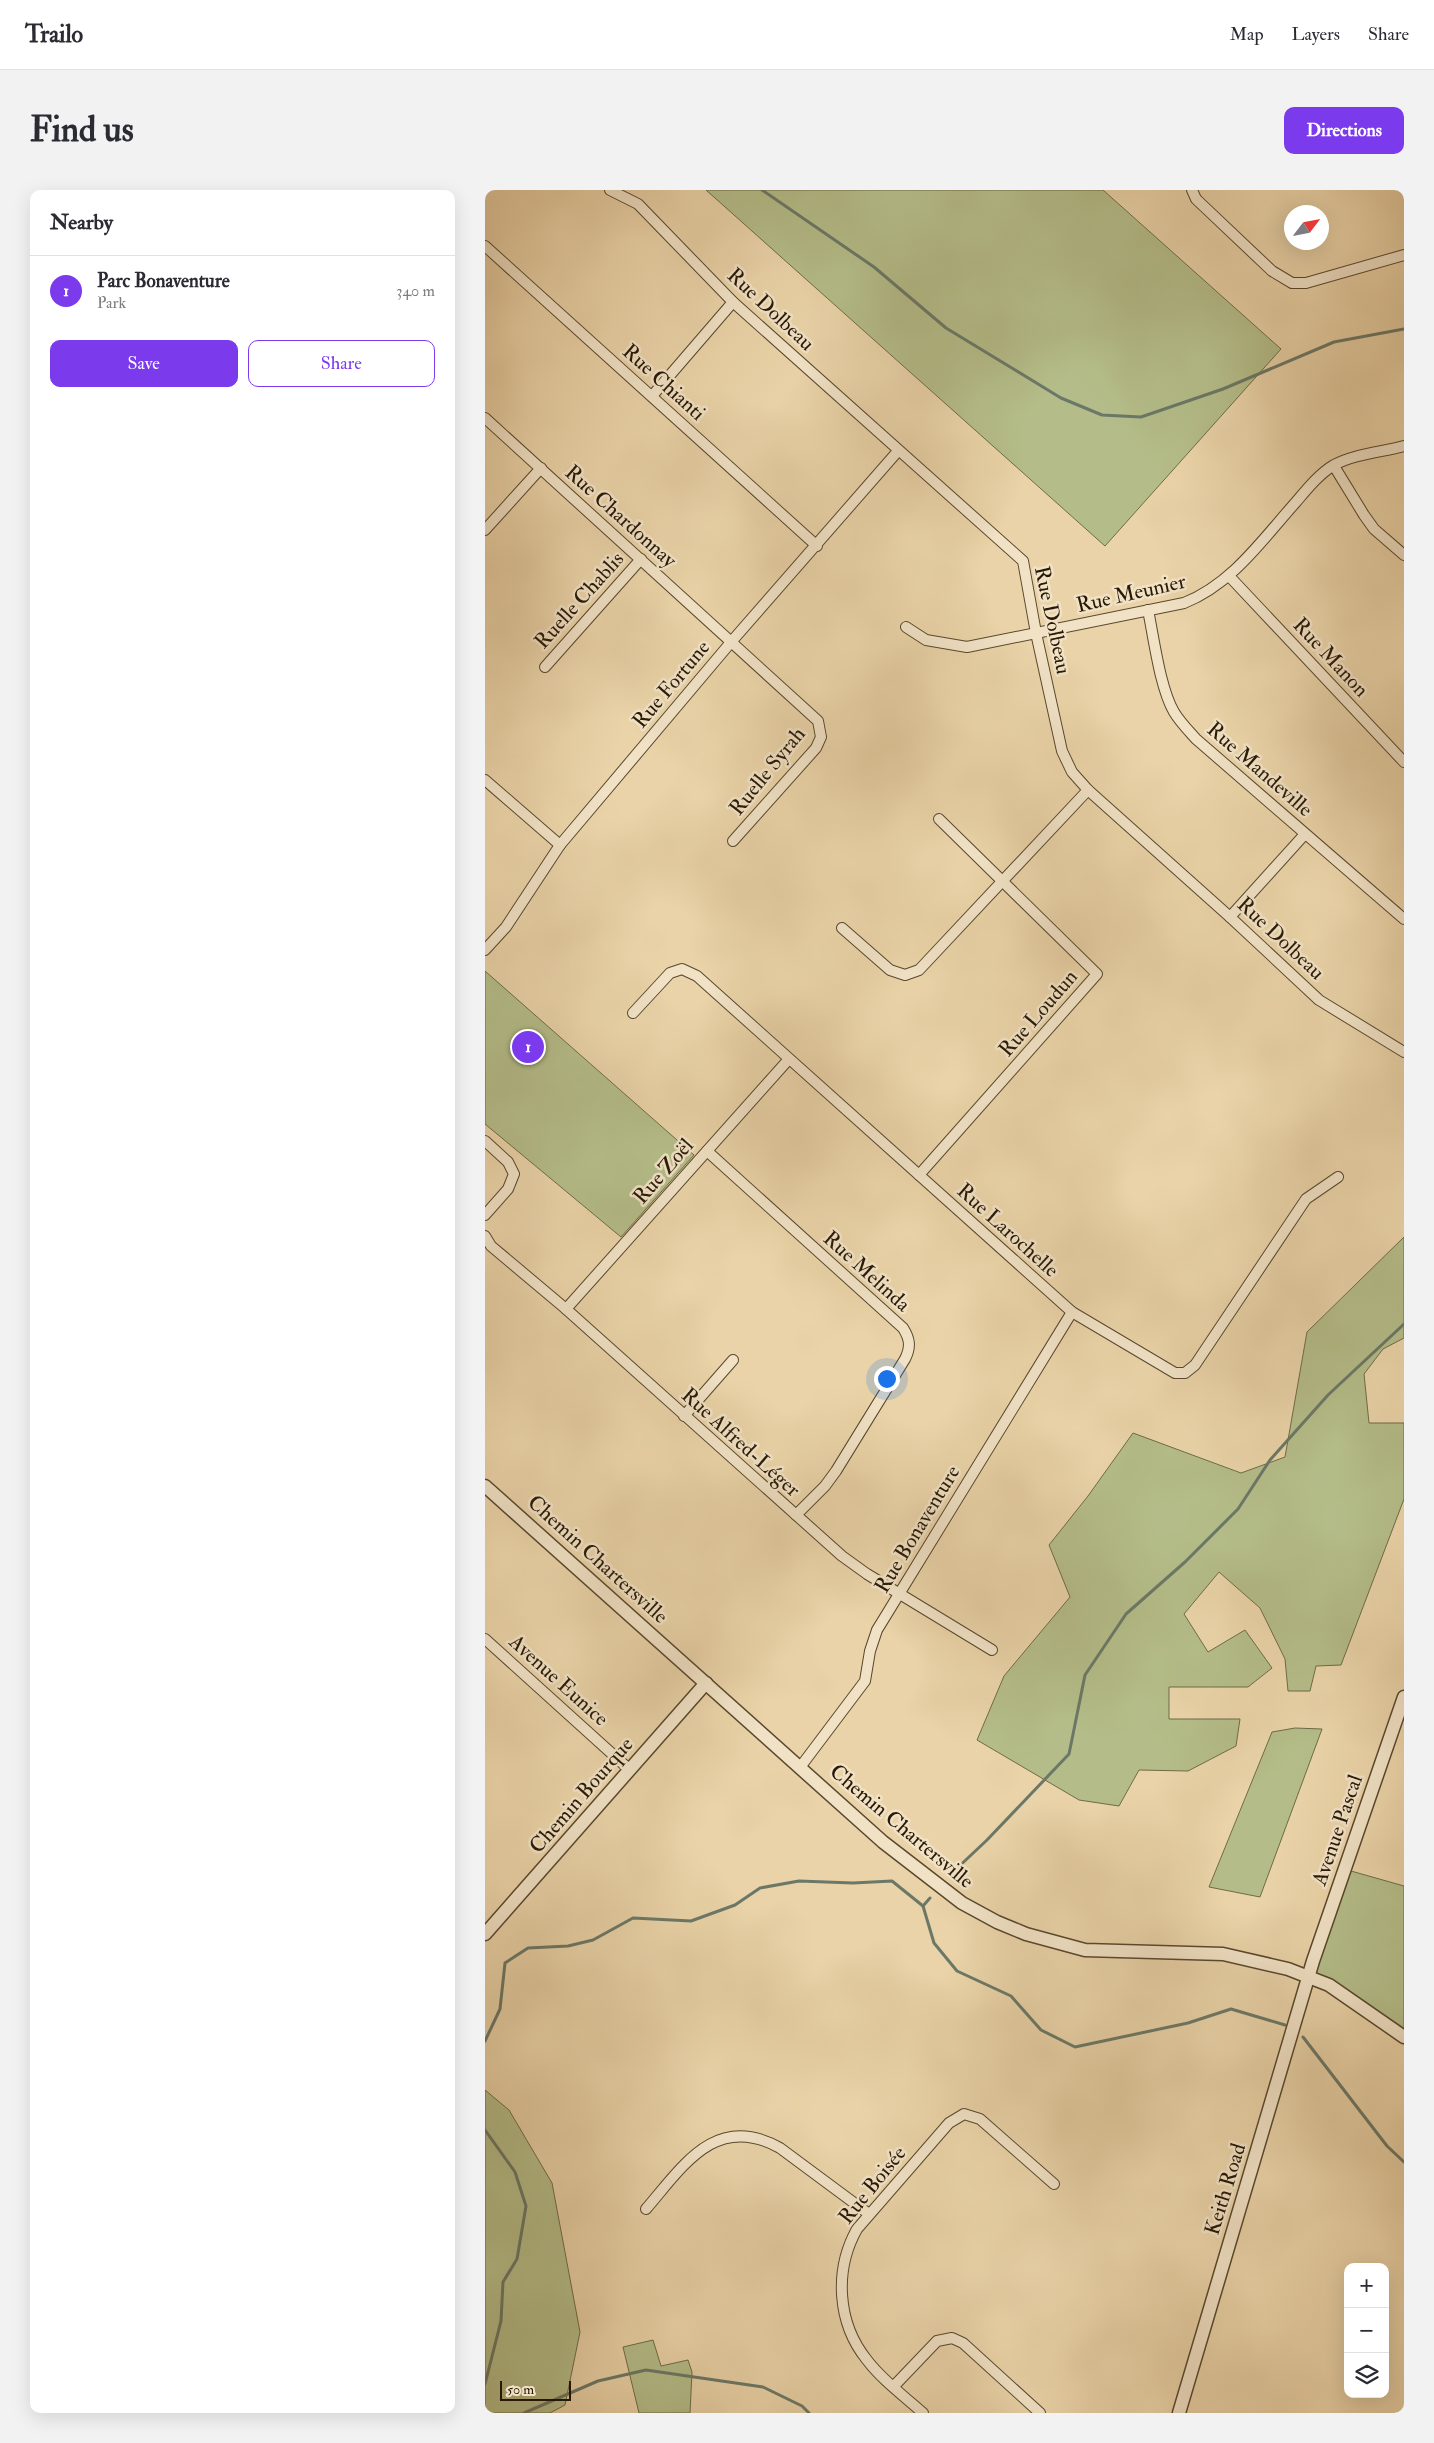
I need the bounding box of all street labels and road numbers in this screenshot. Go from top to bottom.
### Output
street label: Rue Dolbeau [721,262,820,357]
street label: Rue Chianti [617,338,711,427]
street label: Rue Chardonnay [559,459,683,574]
street label: Ruelle Chablis [529,546,630,655]
street label: Rue Dolbeau [1028,564,1077,677]
street label: Rue Meunier [1074,568,1189,619]
street label: Rue Manon [1287,612,1375,703]
street label: Rue Fortune [627,635,716,734]
street label: Rue Mandeville [1201,716,1318,823]
street label: Ruelle Syrah [723,721,811,821]
street label: Rue Dolbeau [1231,891,1330,986]
street label: Rue Loudun [993,964,1084,1063]
street label: Rue Zoël [627,1132,700,1210]
street label: Rue Larochelle [951,1177,1065,1283]
street label: Rue Melinda [817,1225,916,1318]
street label: Rue Alfred-Léger [675,1382,806,1503]
street label: Rue Bonaventure [869,1460,966,1598]
street label: Chemin Chartersville [522,1489,674,1630]
street label: Avenue Eunice [503,1628,614,1732]
street label: Chemin Bourque [523,1731,639,1859]
street label: Chemin Chartersville [824,1758,979,1895]
street label: Avenue Pascal [1306,1771,1369,1890]
street label: Keith Road [1199,2139,1252,2238]
street label: Rue Boisée [833,2141,912,2230]

